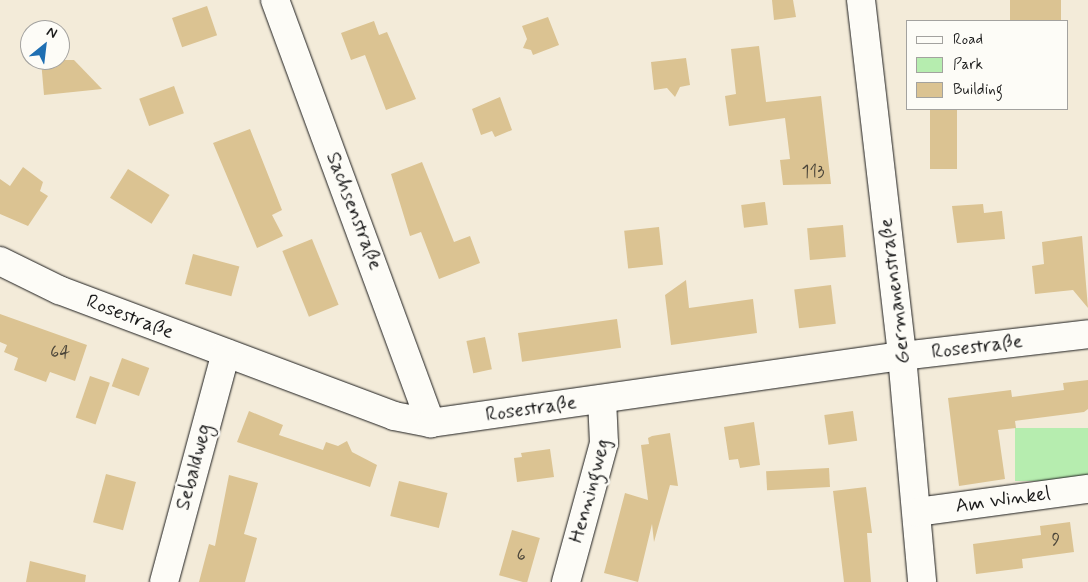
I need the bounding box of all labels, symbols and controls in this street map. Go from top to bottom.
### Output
north arrow [20,20,70,70]
legend [906,20,1068,110]
text: N [43,23,60,43]
text: Road [953,30,983,50]
text: Park [953,55,983,75]
text: Building [953,80,1003,100]
street label: Sachsenstraße [321,149,387,273]
house number: 113 [801,161,825,183]
street label: Germanenstraße [874,217,916,365]
street label: Rosestraße [83,289,177,345]
street label: Rosestraße [930,330,1024,364]
house number: 64 [50,341,70,363]
street label: Rosestraße [484,391,578,427]
street label: Sebaldweg [171,421,217,513]
street label: Henningweg [565,436,615,546]
street label: Am Winkel [956,482,1050,518]
house number: 9 [1052,529,1060,551]
house number: 6 [516,544,526,566]

